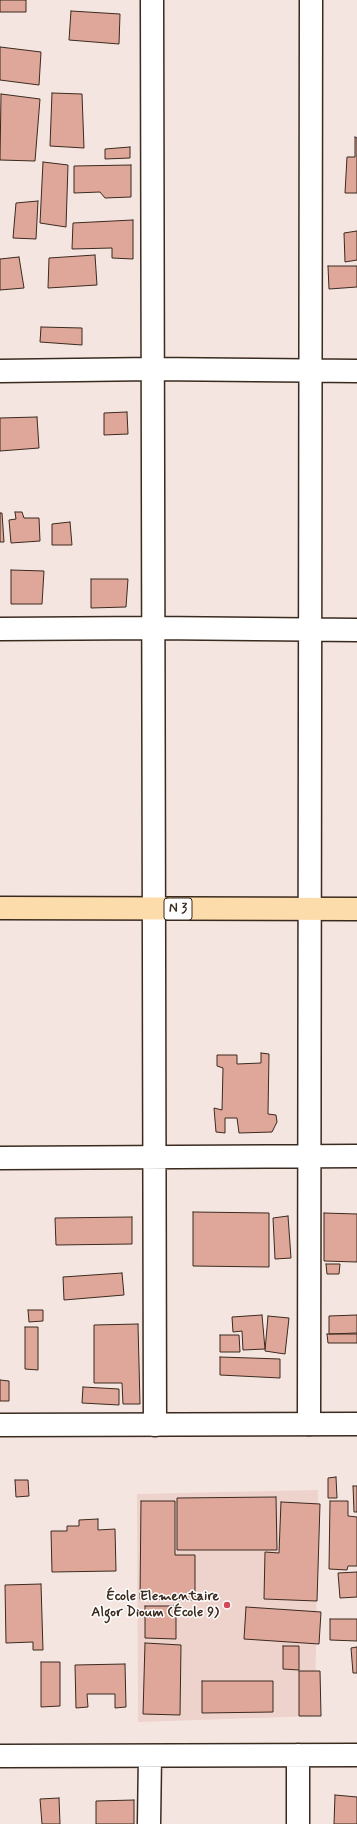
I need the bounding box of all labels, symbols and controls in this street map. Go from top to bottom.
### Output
road number: N 3 [164,898,192,920]
place label: École Elementaire Algor Dioum (École 9) [91,1589,219,1622]
marker: École Elementaire Algor Dioum (École 9) [222,1600,232,1610]

